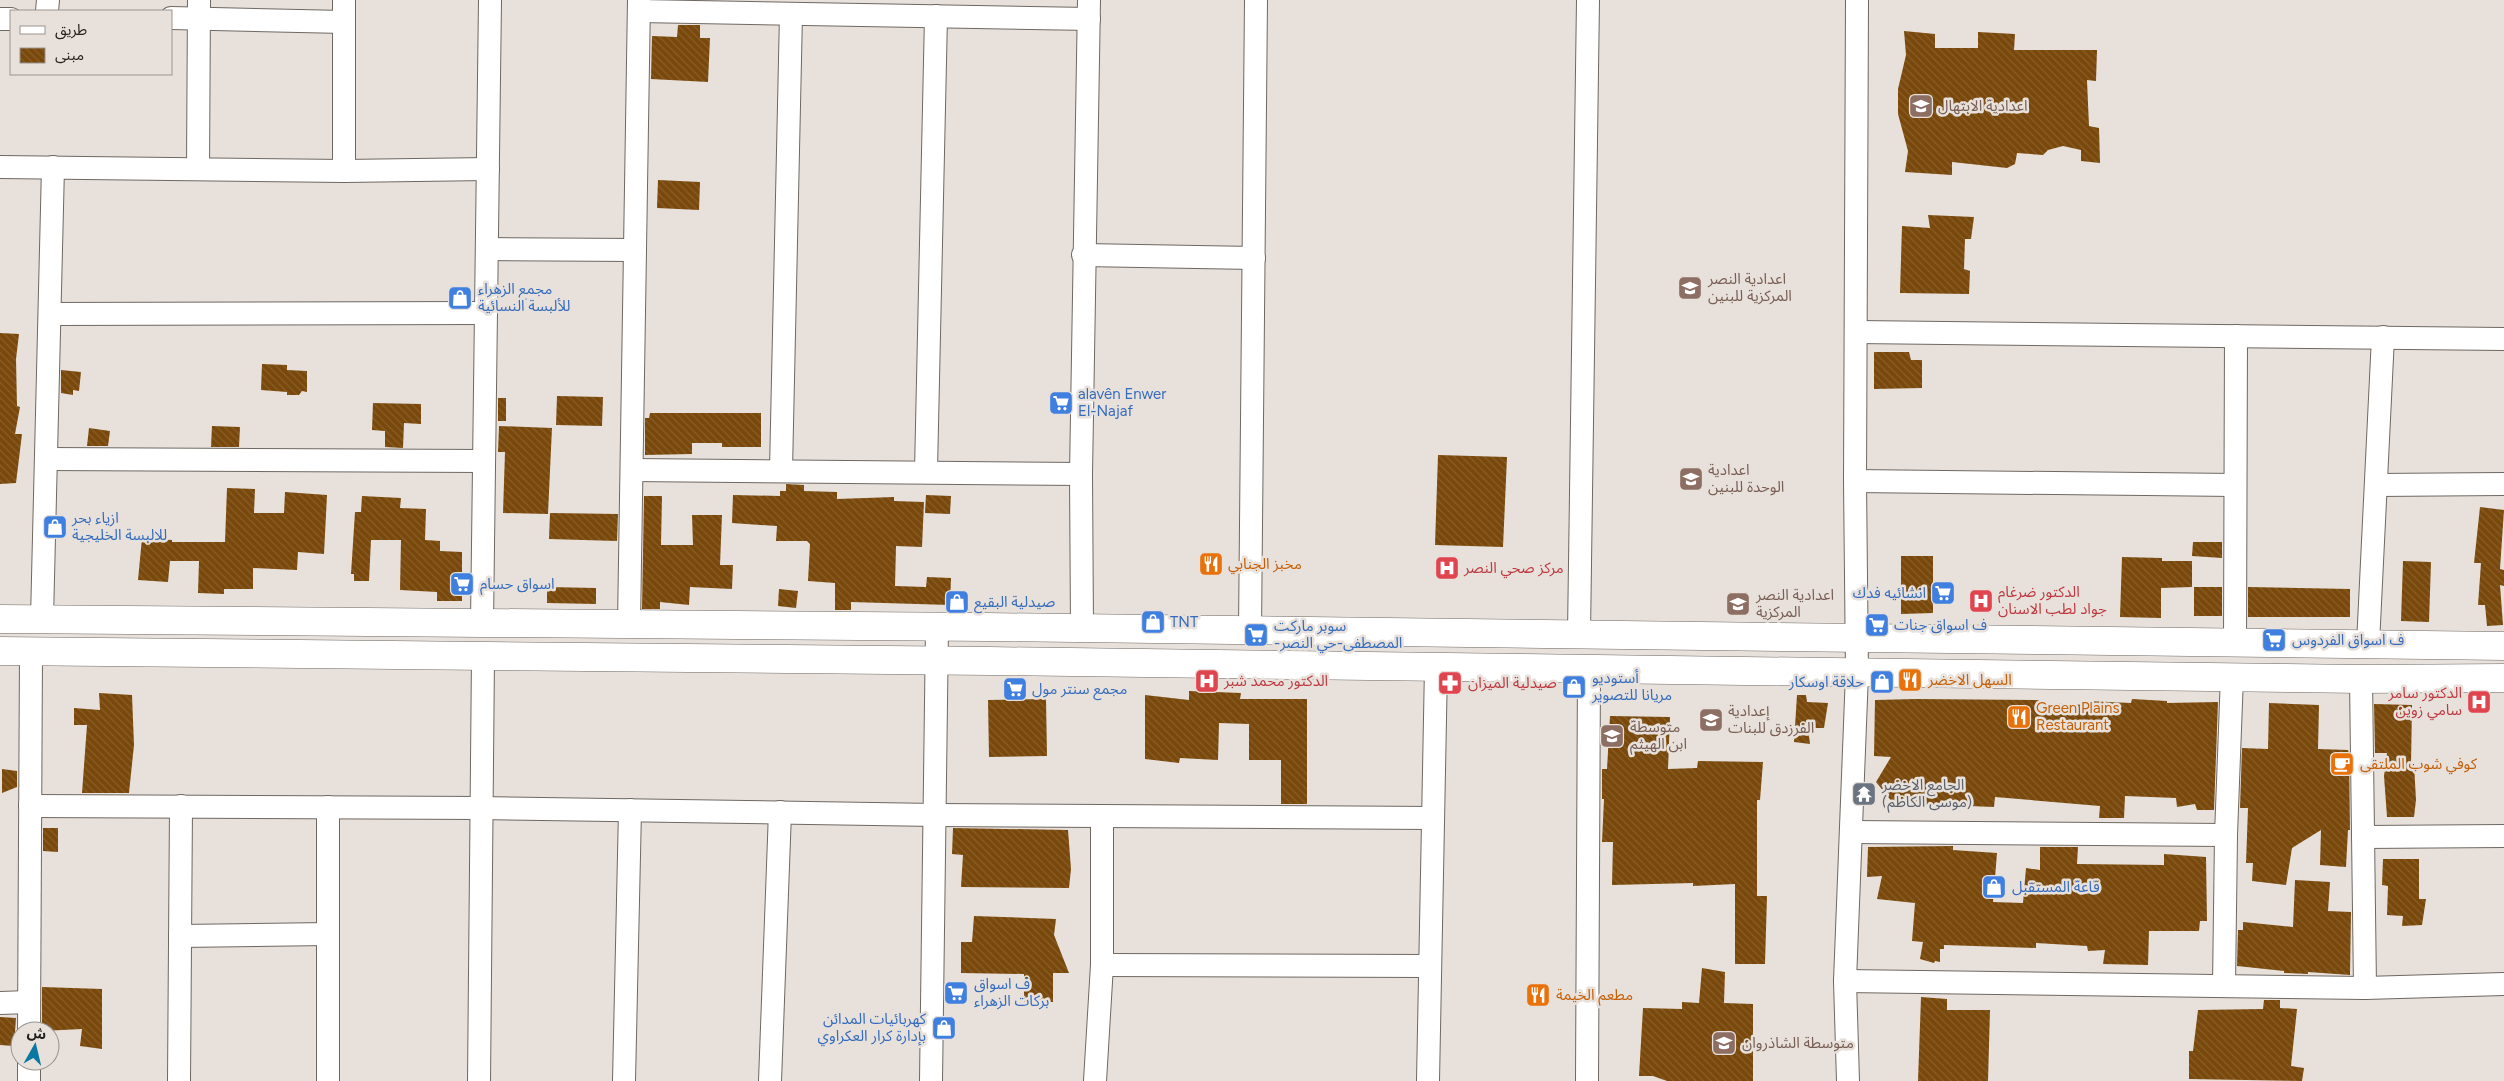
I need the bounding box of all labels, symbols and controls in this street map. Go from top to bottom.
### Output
legend [10,10,172,75]
text: طريق [55,21,87,40]
text: مبنى [55,46,84,64]
school or university icon: اعدادية الابتهال [1908,93,1934,119]
place label: اعدادية الابتهال [1938,97,2028,115]
place label: اعدادية النصر المركزية للبنين [1707,270,1792,305]
school or university icon: اعدادية النصر المركزية للبنين [1677,275,1703,301]
place label: مجمع الزهراء للألبسة النسائية [478,280,570,315]
shop icon: مجمع الزهراء للألبسة النسائية [447,285,473,311]
place label: alavên Enwer El-Najaf [1078,385,1166,420]
supermarket icon: alavên Enwer El-Najaf [1048,390,1074,416]
place label: اعدادية الوحدة للبنين [1708,461,1784,496]
school or university icon: اعدادية الوحدة للبنين [1678,466,1704,492]
place label: ازياء بحر للالبسة الخليجية [71,509,167,544]
shop icon: ازياء بحر للالبسة الخليجية [42,514,68,540]
restaurant icon: مخبز الجنابي [1198,551,1224,577]
place label: مخبز الجنابي [1228,555,1302,575]
hospital icon: مركز صحي النصر [1434,555,1460,581]
place label: مركز صحي النصر [1463,559,1564,579]
supermarket icon: اسواق حسام [449,571,475,597]
place label: اسواق حسام [480,575,555,595]
supermarket icon: انشائيه فدك [1930,580,1956,606]
place label: الدكتور ضرغام جواد لطب الاسنان [1998,583,2107,618]
place label: انشائيه فدك [1853,584,1926,602]
place label: اعدادية النصر المركزية [1755,586,1834,621]
hospital icon: الدكتور ضرغام جواد لطب الاسنان [1968,588,1994,614]
shop icon: صيدلية البقيع [944,589,970,615]
school or university icon: اعدادية النصر المركزية [1725,591,1751,617]
place label: صيدلية البقيع [974,593,1055,614]
shop icon: TNT [1140,609,1166,635]
supermarket icon: ف اسواق جنات [1864,612,1890,638]
place label: TNT [1170,613,1199,631]
place label: ف اسواق جنات [1894,616,1987,634]
place label: سوبر ماركت -المصطفى-حي النصر [1274,617,1402,654]
supermarket icon: سوبر ماركت -المصطفى-حي النصر [1243,622,1269,648]
supermarket icon: ف اسواق الفردوس [2261,627,2287,653]
place label: ف اسواق الفردوس [2292,631,2404,649]
restaurant icon: السهل الاخضر [1897,667,1923,693]
hospital icon: الدكتور محمد شبر [1194,668,1220,694]
place label: أستوديو مريانا للتصوير [1591,669,1672,704]
shop icon: حلاقة اوسكار [1869,669,1895,695]
pharmacy icon: صيدلية الميزان [1437,670,1463,696]
place label: السهل الاخضر [1927,671,2012,689]
place label: الدكتور محمد شبر [1223,672,1328,690]
place label: حلاقة اوسكار [1788,673,1864,691]
place label: صيدلية الميزان [1468,674,1557,692]
shop icon: أستوديو مريانا للتصوير [1561,674,1587,700]
supermarket icon: مجمع سنتر مول [1002,676,1028,702]
place label: مجمع سنتر مول [1032,680,1127,701]
place label: الدكتور سامر سامي زوين [2388,684,2462,721]
hospital icon: الدكتور سامر سامي زوين [2466,689,2492,715]
place label: Green Plains Restaurant [2036,699,2119,734]
place label: إعدادية الفرزدق للبنات [1728,702,1814,737]
restaurant icon: Green Plains Restaurant [2006,704,2032,730]
school or university icon: إعدادية الفرزدق للبنات [1698,707,1724,733]
place label: متوسطة ابن الهيثم [1630,718,1687,755]
school or university icon: متوسطة ابن الهيثم [1599,723,1625,749]
cafe icon: كوفي شوب الملتقى [2329,751,2355,777]
place label: كوفي شوب الملتقى [2360,755,2478,775]
place label: الجامع الاخضر (موسى الكاظم) [1881,776,1972,813]
temple icon: الجامع الاخضر (موسى الكاظم) [1851,781,1877,807]
shop icon: قاعة المستقبل [1981,874,2007,900]
place label: قاعة المستقبل [2012,878,2100,896]
place label: ف اسواق بركات الزهراء [974,975,1049,1010]
supermarket icon: ف اسواق بركات الزهراء [943,980,969,1006]
restaurant icon: مطعم الخيمة [1525,982,1551,1008]
place label: مطعم الخيمة [1556,986,1633,1006]
place label: كهربائيات المدائن بإدارة كرار العكراوي [818,1010,927,1047]
shop icon: كهربائيات المدائن بإدارة كرار العكراوي [931,1015,957,1041]
north arrow [10,1021,60,1071]
text: ش [26,1024,47,1043]
school or university icon: متوسطة الشاذروان [1711,1030,1737,1056]
place label: متوسطة الشاذروان [1742,1034,1854,1052]

